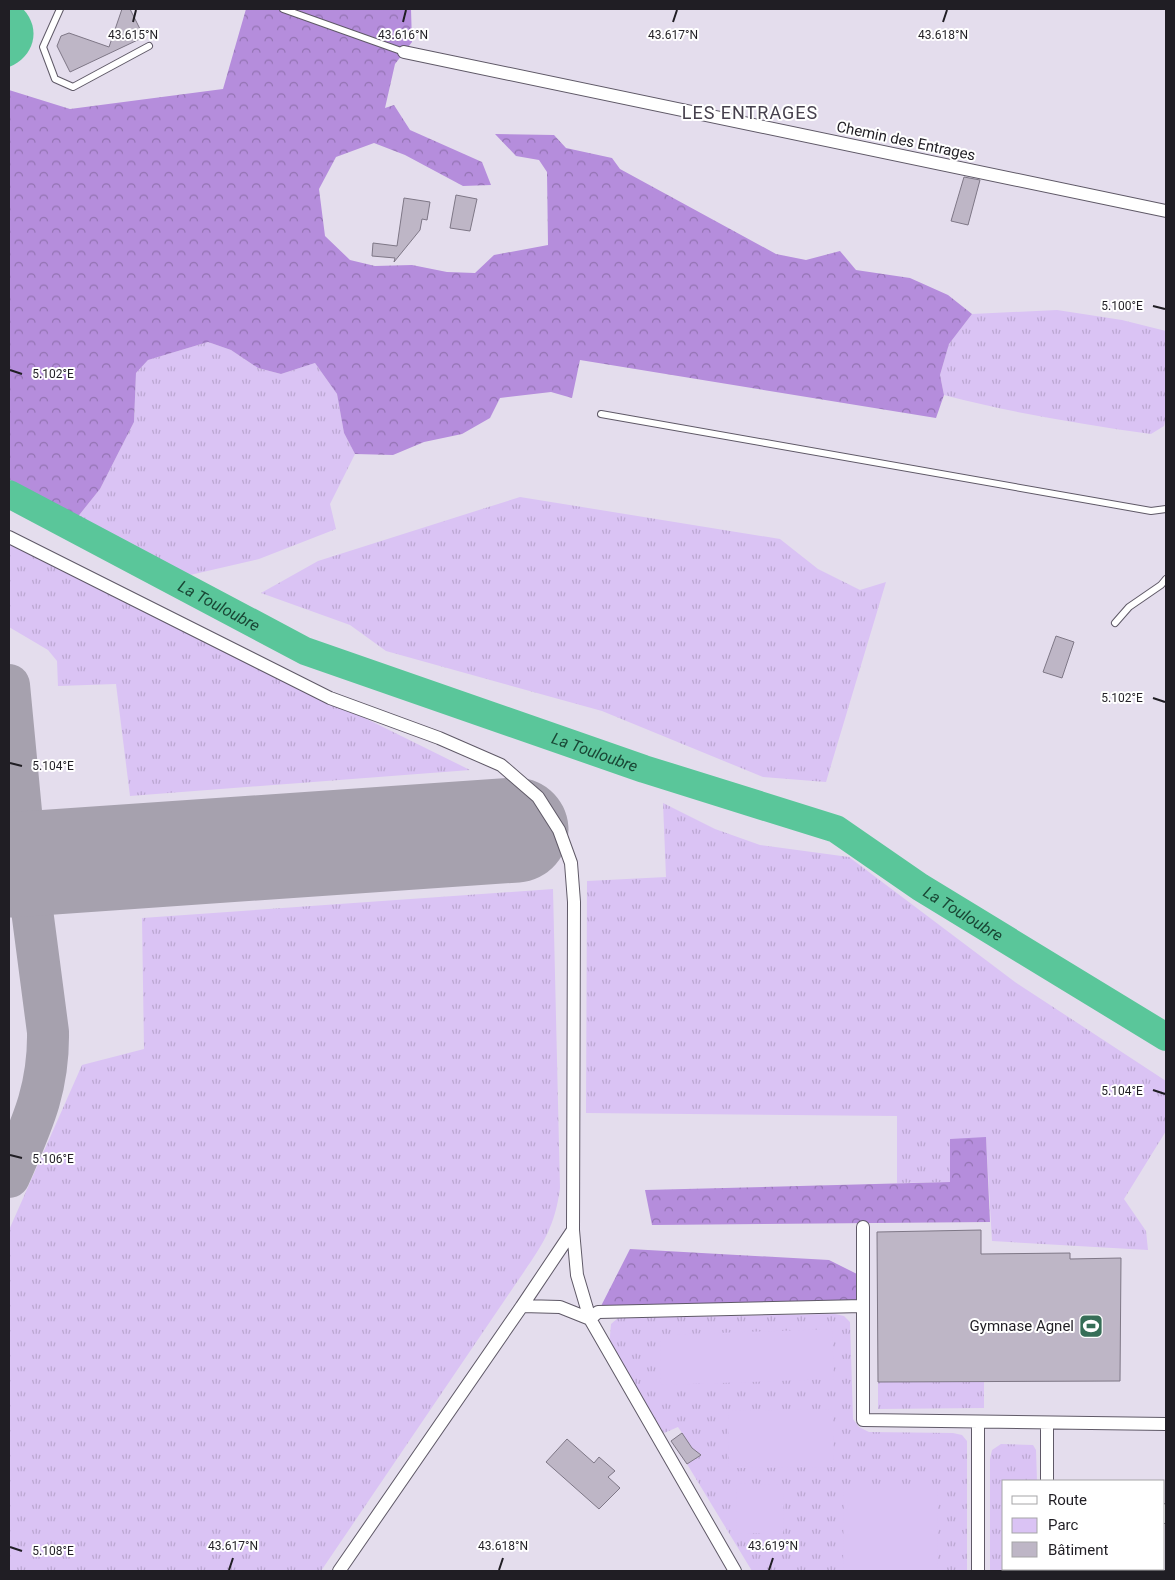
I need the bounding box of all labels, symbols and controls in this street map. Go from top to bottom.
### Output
text: 43.615°N [108,28,158,42]
text: 43.616°N [378,28,428,42]
text: 43.617°N [648,28,698,42]
text: 43.618°N [918,28,968,42]
district label: LES ENTRAGES [682,102,818,123]
street label: Chemin des Entrages [835,117,977,165]
text: 5.100°E [1101,299,1143,313]
text: 5.102°E [32,367,74,381]
water label: La Touloubre [175,576,263,635]
text: 5.102°E [1101,691,1143,705]
water label: La Touloubre [549,728,640,776]
text: 5.104°E [32,759,74,773]
water label: La Touloubre [920,882,1007,945]
text: 5.104°E [1101,1084,1143,1098]
text: 5.106°E [32,1152,74,1166]
sports icon: Gymnase Agnel [1078,1313,1104,1339]
place label: Gymnase Agnel [970,1317,1074,1335]
legend [1002,1480,1165,1570]
text: Route [1048,1491,1087,1509]
text: Parc [1048,1516,1078,1534]
text: 43.617°N [208,1539,258,1553]
text: 43.618°N [478,1539,528,1553]
text: 43.619°N [748,1539,798,1553]
text: Bâtiment [1048,1541,1108,1559]
text: 5.108°E [32,1544,74,1558]

